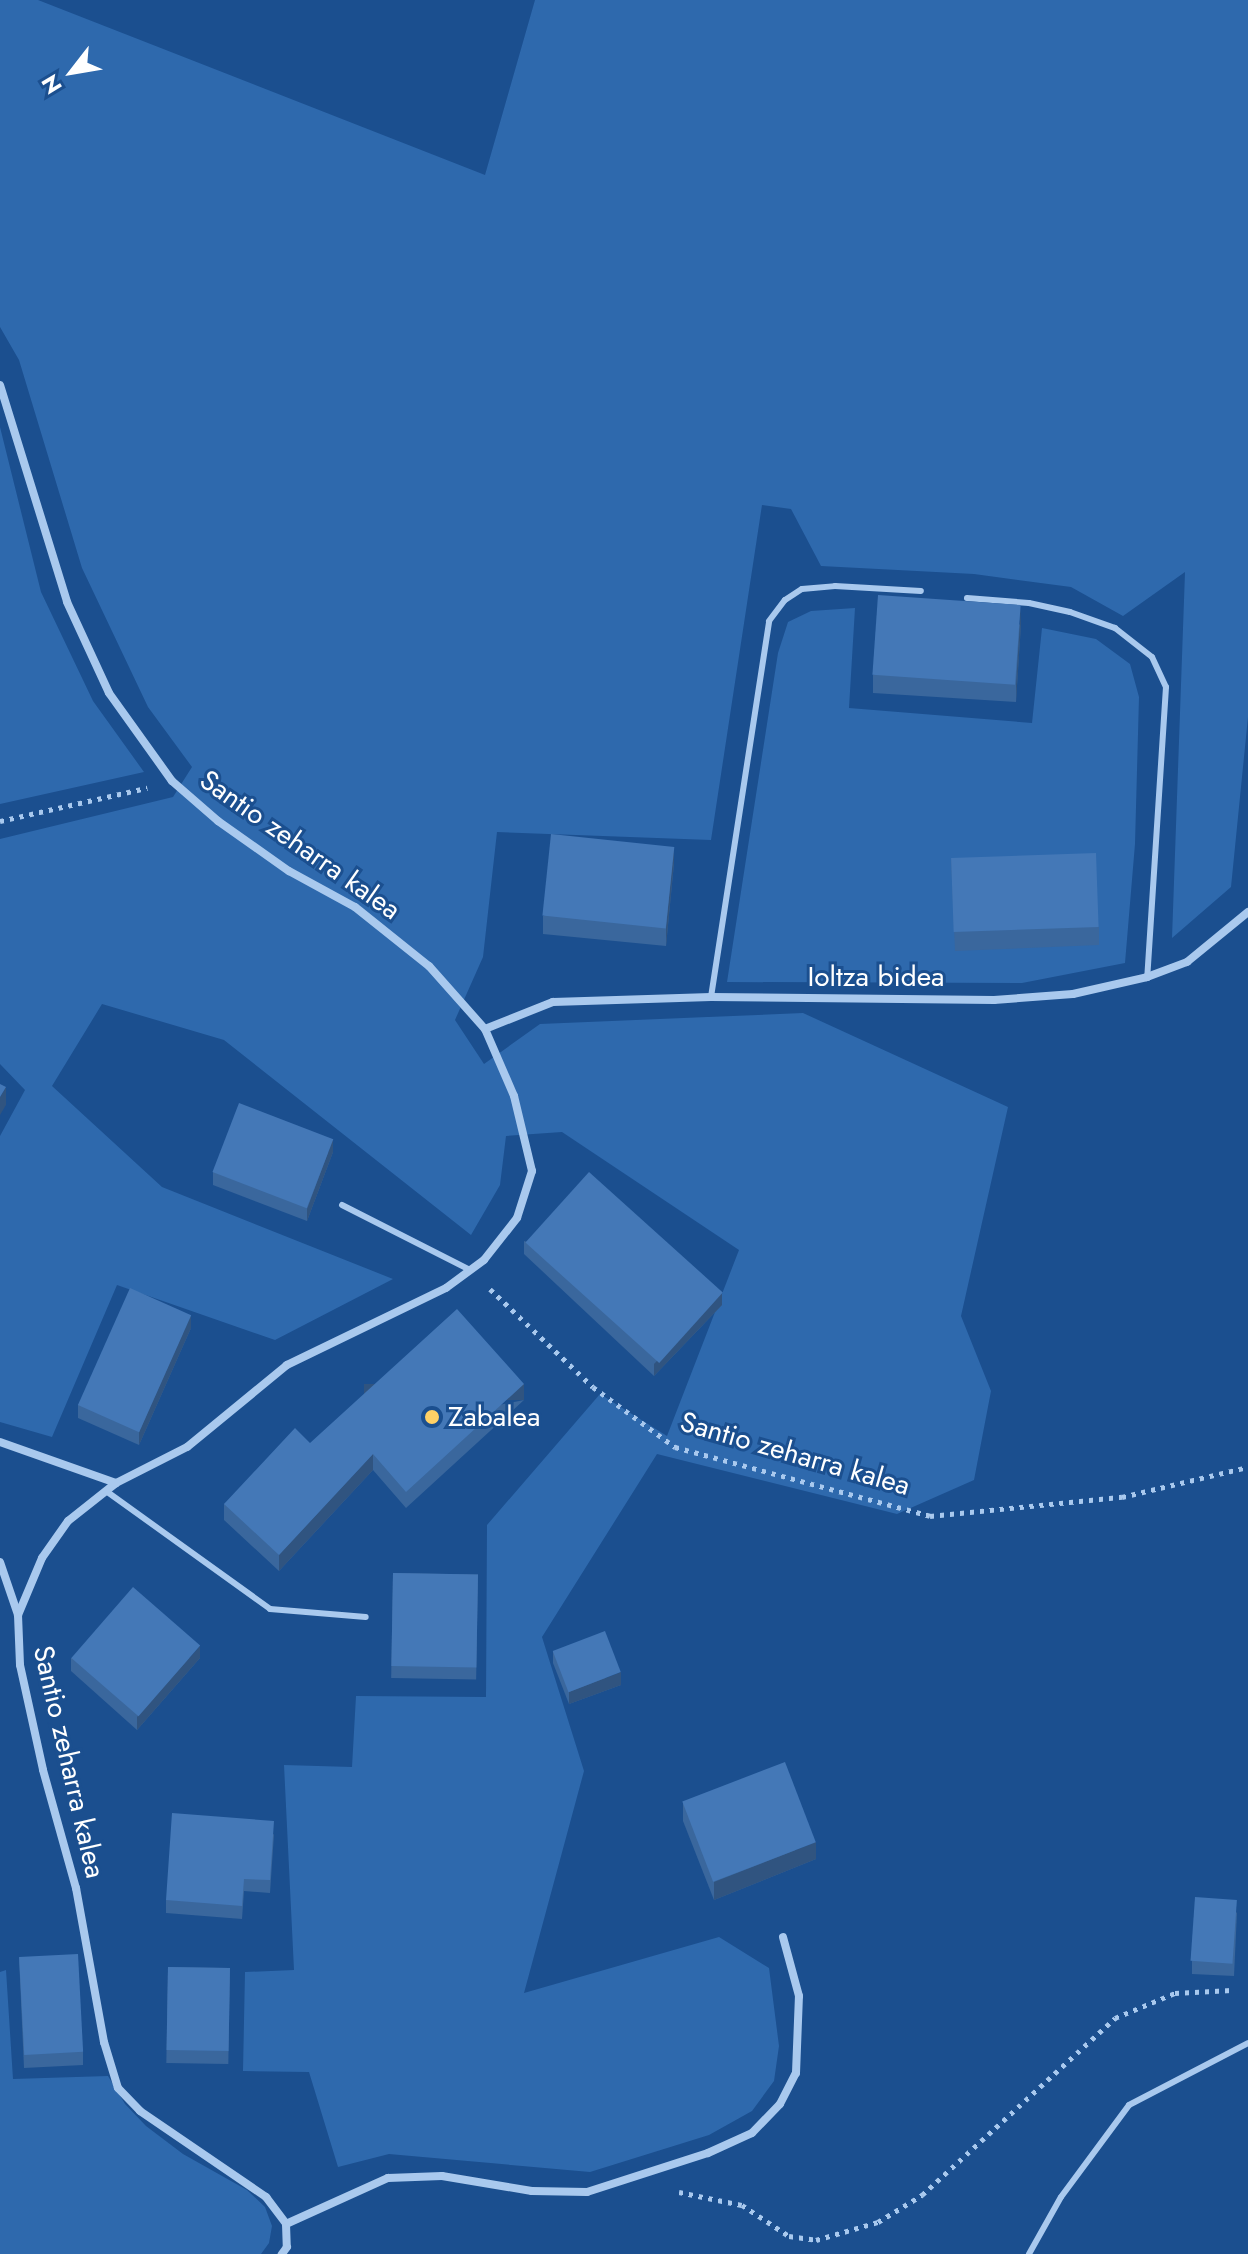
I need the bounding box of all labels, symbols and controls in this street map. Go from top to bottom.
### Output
north arrow [32,32,112,112]
text: N [33,69,70,100]
street label: Santio zeharra kalea [193,763,407,927]
street label: Ioltza bidea [807,960,945,994]
place label: Zabalea [448,1400,540,1434]
street label: Santio zeharra kalea [676,1405,914,1503]
marker: Zabalea [423,1408,441,1426]
street label: Santio zeharra kalea [26,1643,112,1881]

